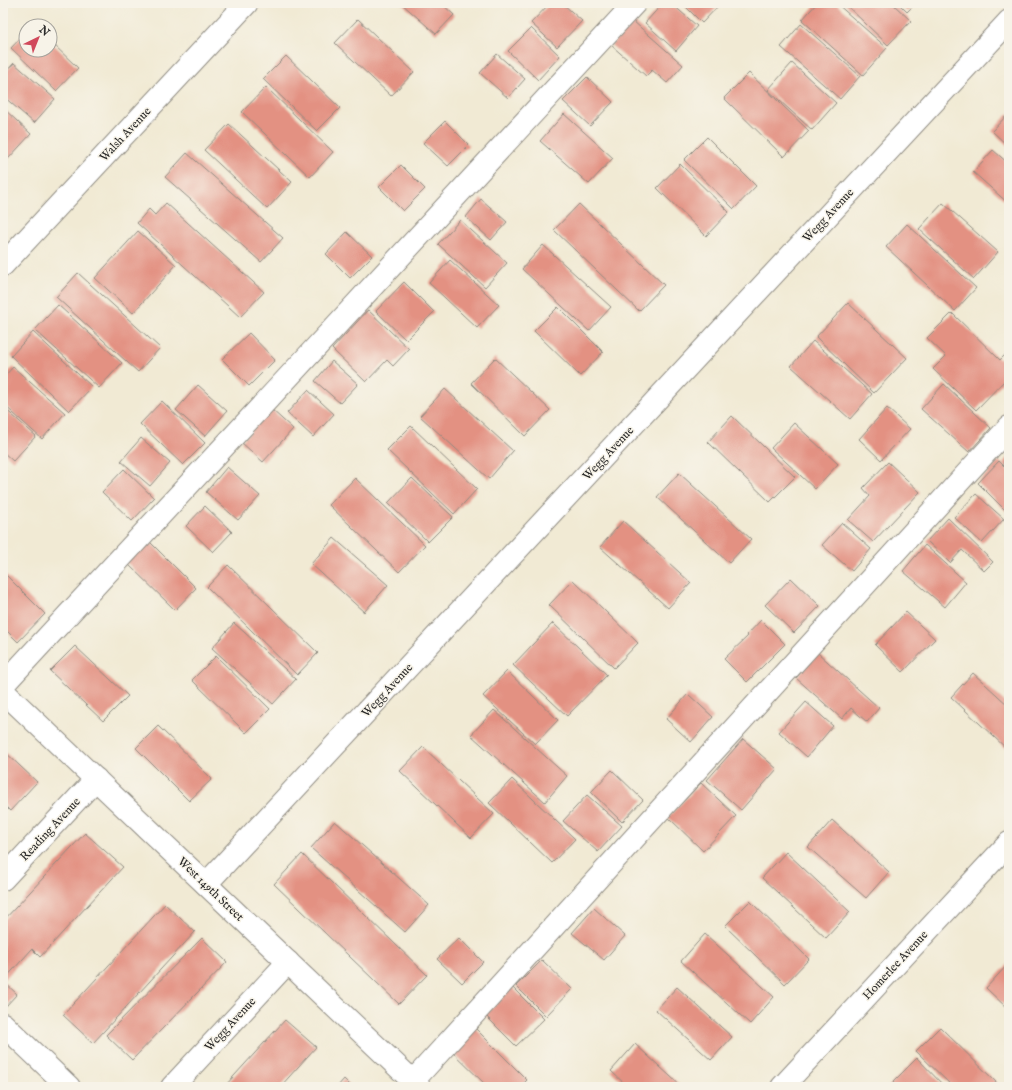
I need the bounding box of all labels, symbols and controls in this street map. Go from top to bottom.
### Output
north arrow [18,18,58,58]
text: N [35,22,53,40]
street label: Walsh Avenue [96,104,155,165]
street label: Wegg Avenue [799,185,858,246]
street label: Wegg Avenue [579,423,638,484]
street label: Wegg Avenue [358,660,417,721]
street label: Reading Avenue [17,794,84,864]
street label: West 149th Street [175,854,247,925]
street label: Homerlee Avenue [859,927,932,1003]
street label: Wegg Avenue [201,994,260,1055]

